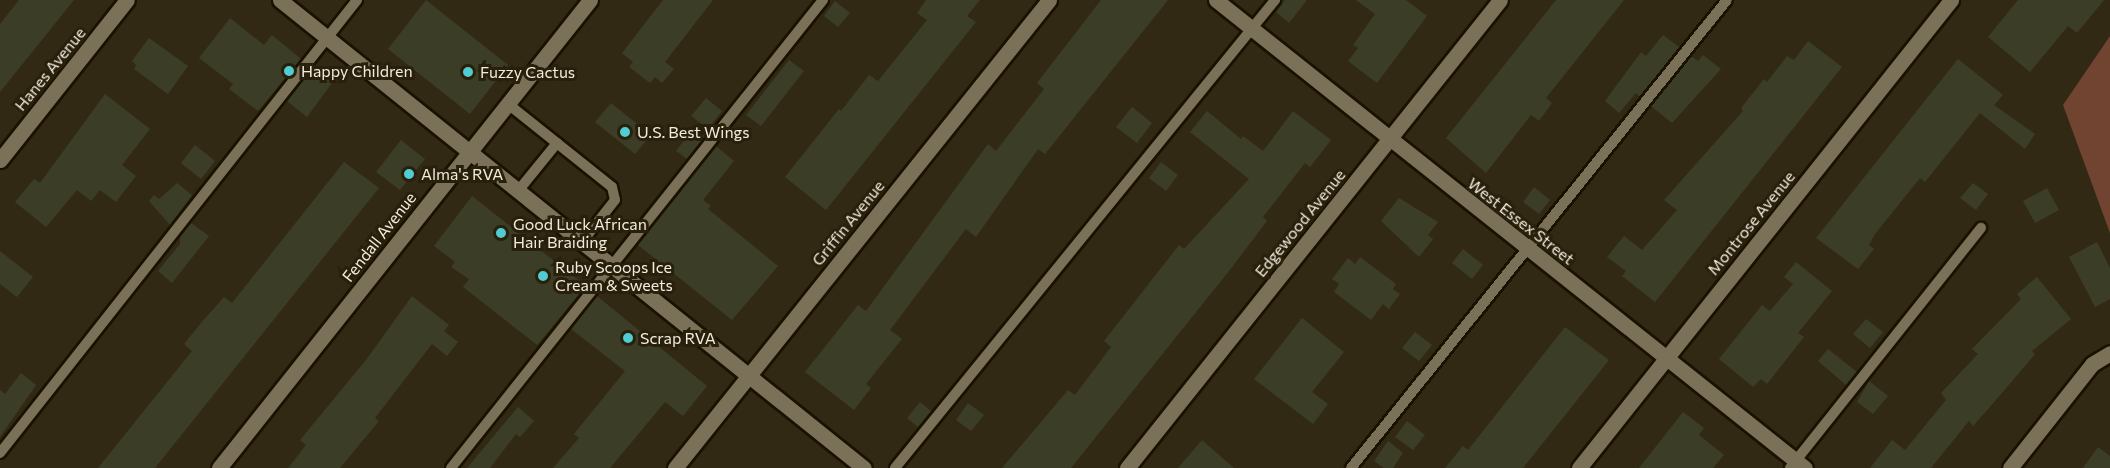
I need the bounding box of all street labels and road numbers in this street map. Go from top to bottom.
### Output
street label: Hanes Avenue [11,23,89,115]
street label: Edgewood Avenue [1251,165,1349,281]
street label: Montrose Avenue [1703,167,1799,279]
street label: West Essex Street [1464,174,1578,268]
street label: Griffin Avenue [808,176,888,270]
street label: Fendall Avenue [338,188,420,286]

